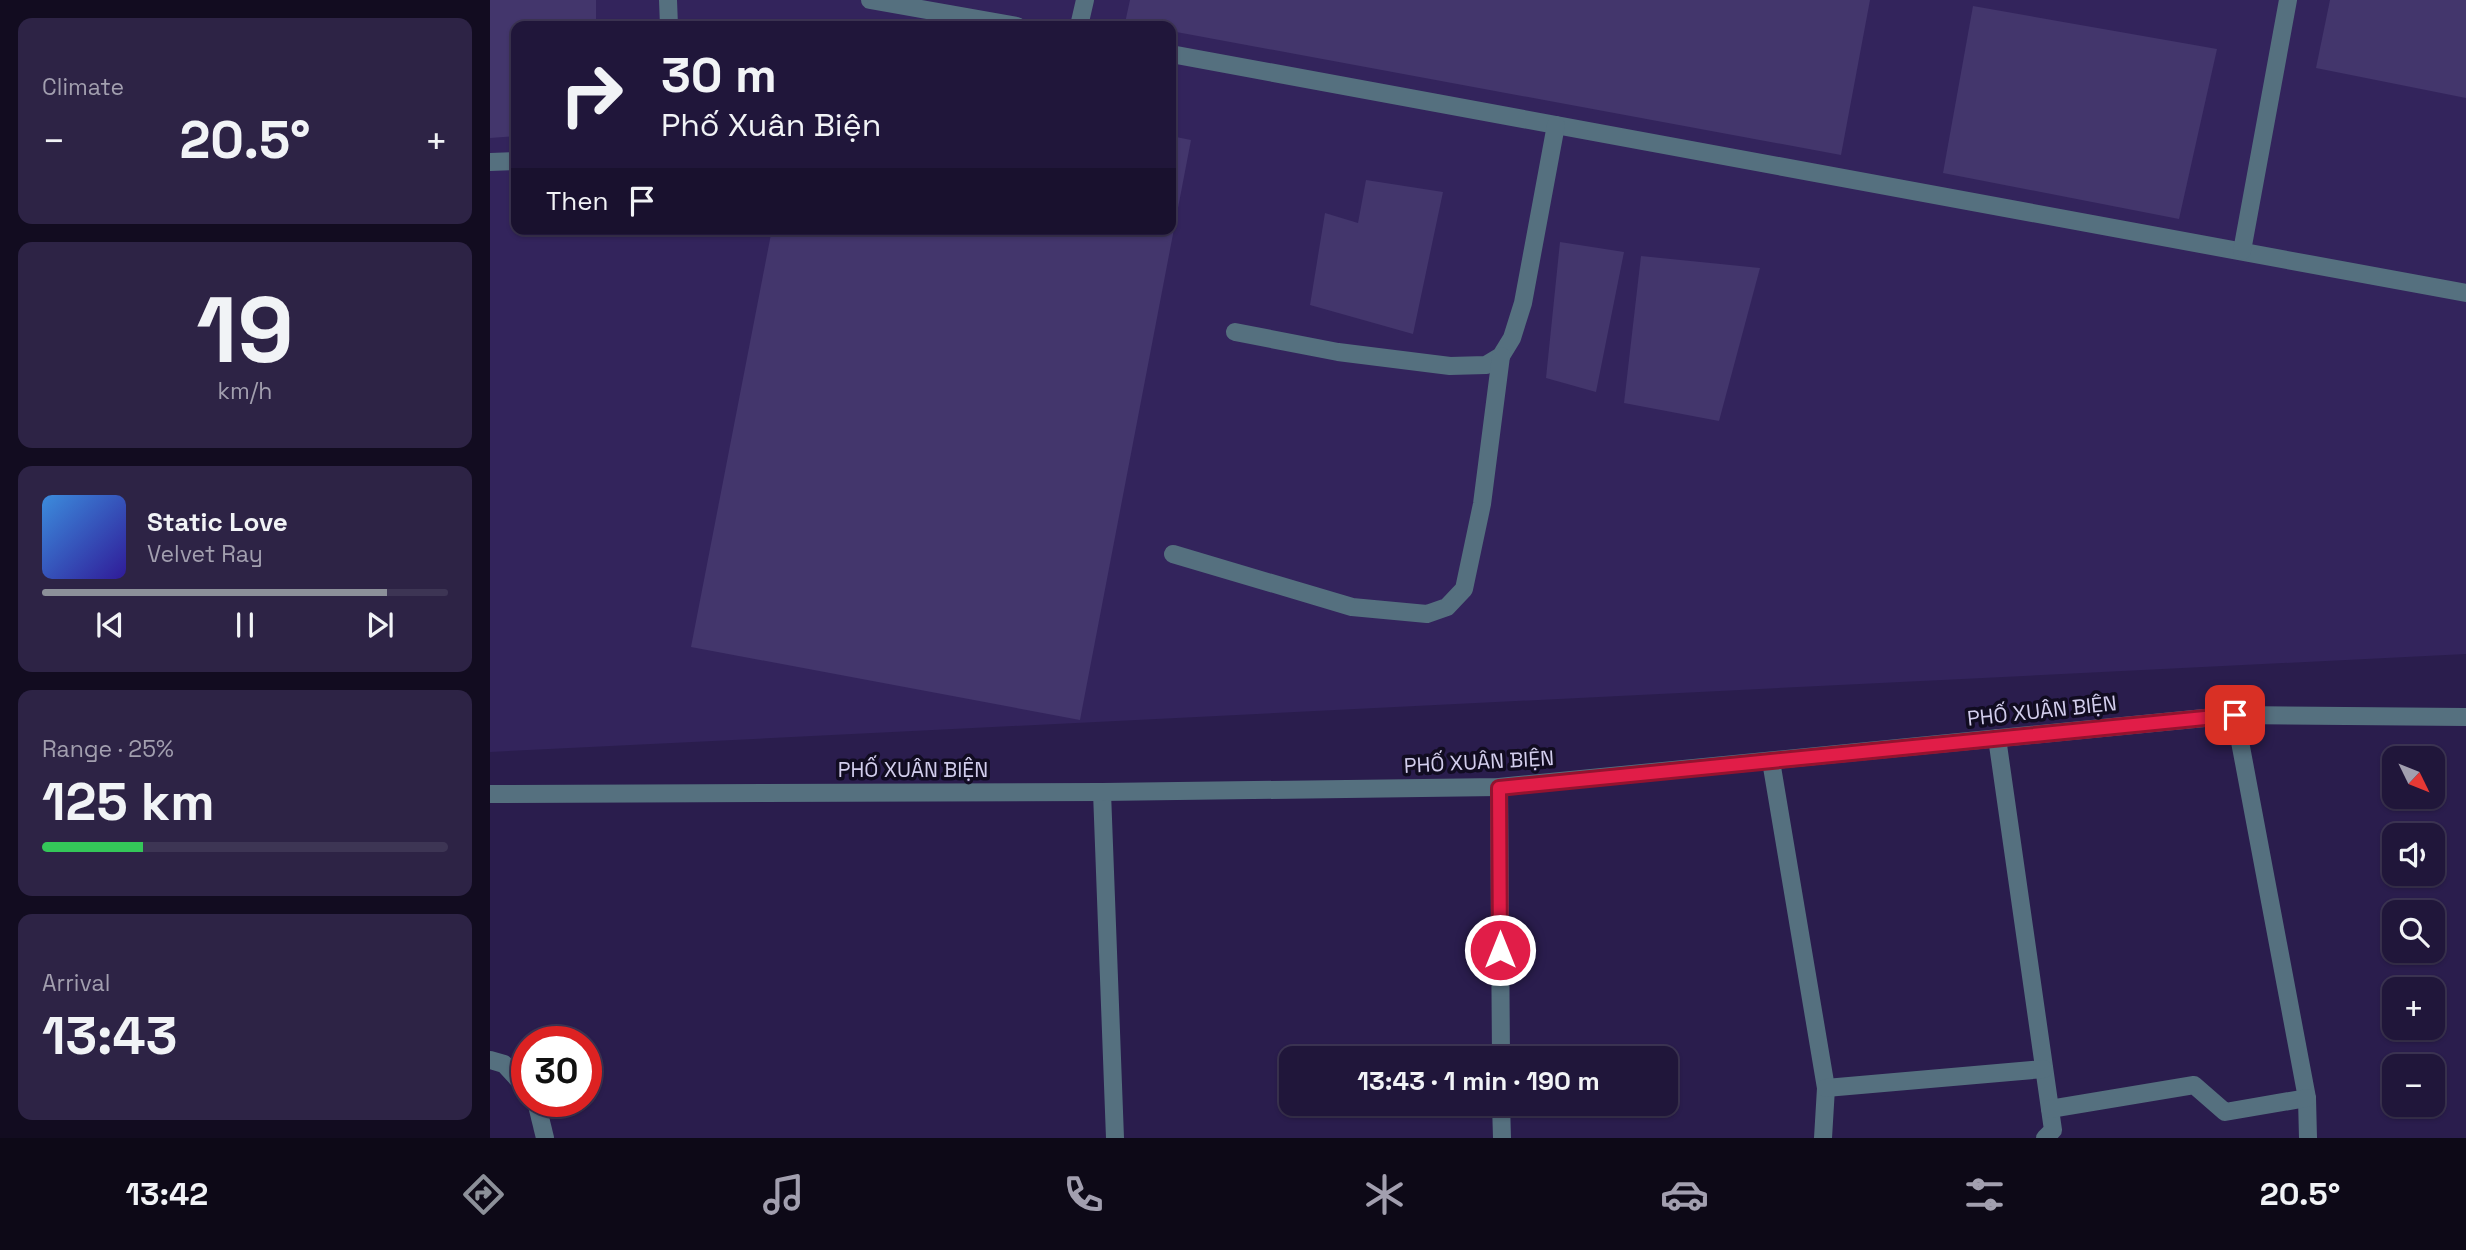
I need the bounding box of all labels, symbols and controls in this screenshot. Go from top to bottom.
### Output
text: 30 m [661,44,777,106]
icon: right [546,49,637,140]
text: Climate [42,72,124,102]
text: Phố Xuân Biện [661,105,881,145]
text: 20.5° [179,107,311,173]
text: − [42,117,66,165]
text: + [424,117,448,165]
icon: arrive [623,182,661,220]
text: Then [546,184,609,218]
text: 19 [196,272,294,389]
text: km/h [218,376,272,406]
text: Static Love [147,505,288,539]
text: Velvet Ray [147,539,263,569]
icon: previous [91,606,129,644]
icon: pause [226,606,264,644]
icon: next [361,606,399,644]
pin [2205,685,2265,745]
street label: PHỐ XUÂN BIỆN [1966,688,2118,732]
icon: arrive [2216,696,2254,734]
text: Range · 25% [42,734,174,764]
street label: PHỐ XUÂN BIỆN [1403,743,1555,779]
north arrow [2382,746,2445,808]
map controls [2382,746,2445,1117]
street label: PHỐ XUÂN BIỆN [838,755,988,783]
text: 125 km [42,769,215,835]
button: sound [2382,823,2445,886]
button: search [2382,900,2445,963]
position arrow [1463,913,1537,987]
text: Arrival [42,968,110,998]
button: + [2382,977,2445,1040]
text: 13:43 [42,1003,177,1069]
speed limit sign: 30 [511,1026,602,1117]
button: − [2382,1054,2445,1117]
text: 13:43 · 1 min · 190 m [1357,1064,1600,1098]
icon: directions [459,1170,508,1219]
icon: music [759,1170,808,1219]
icon: phone [1059,1170,1108,1219]
icon: climate [1360,1170,1409,1219]
icon: car [1660,1170,1709,1219]
icon: filters [1960,1170,2009,1219]
text: 13:42 [126,1174,208,1214]
text: 20.5° [2260,1174,2340,1214]

